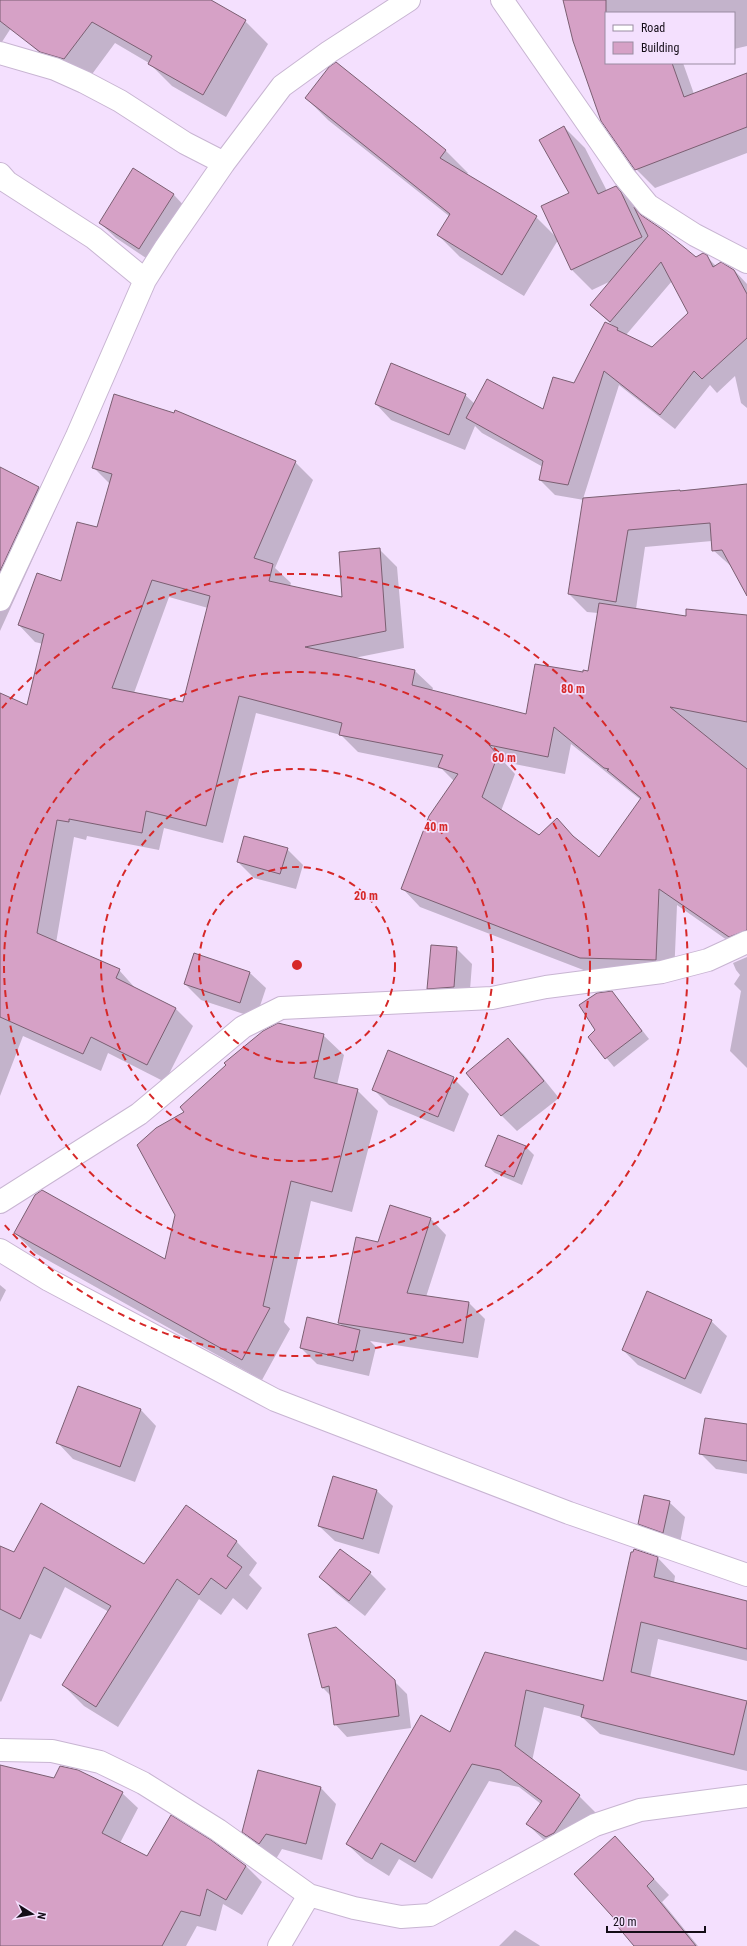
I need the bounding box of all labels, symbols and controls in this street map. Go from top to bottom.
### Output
legend [605,12,735,64]
text: Road [641,21,665,35]
text: Building [641,41,679,55]
text: 80 m [561,682,585,696]
text: 60 m [492,751,516,765]
text: 40 m [424,820,448,834]
text: 20 m [354,889,378,903]
centre of rings [290,958,304,972]
north arrow [12,1894,52,1934]
scale bar [607,1908,705,1934]
text: N [34,1911,48,1921]
text: 20 m [613,1915,637,1929]

